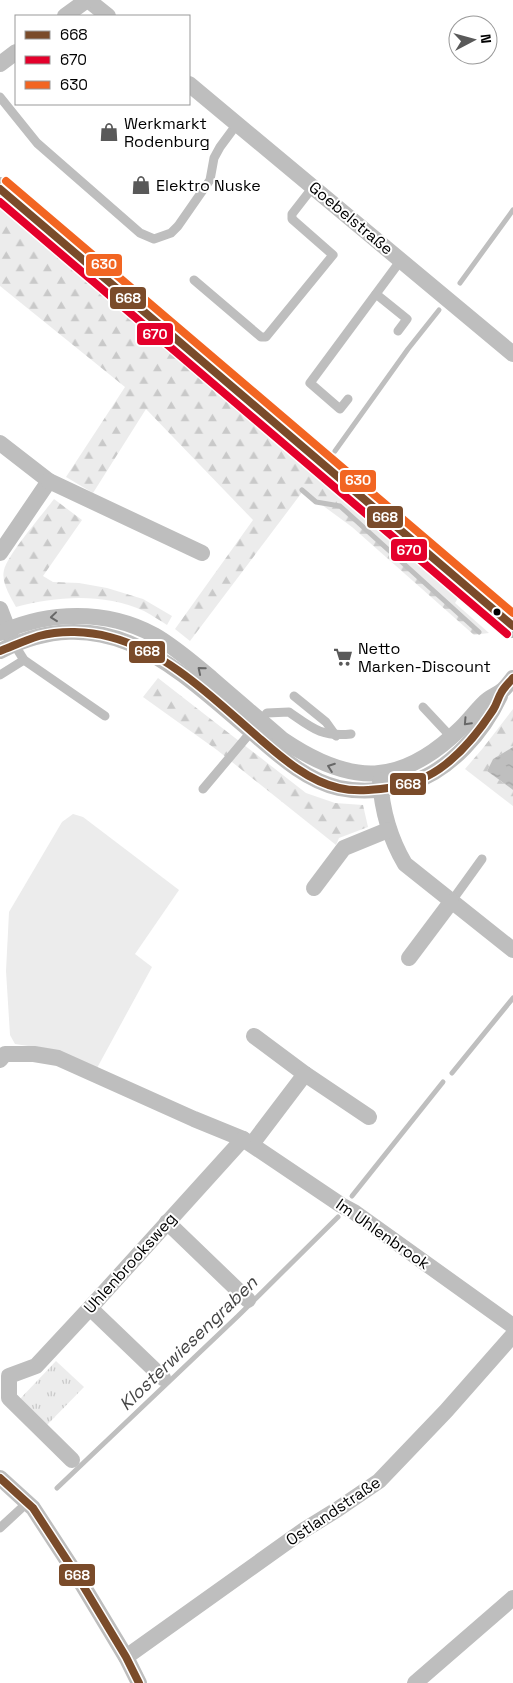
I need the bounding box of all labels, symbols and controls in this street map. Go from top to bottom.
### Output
legend [15,15,190,105]
north arrow [448,15,498,65]
text: 668 [60,25,88,44]
text: N [476,33,495,44]
text: 670 [60,50,87,69]
text: 630 [60,75,88,94]
place label: Werkmarkt Rodenburg [124,113,210,152]
shop icon: Werkmarkt Rodenburg [98,121,120,143]
shop icon: Elektro Nuske [130,174,152,196]
place label: Elektro Nuske [156,175,261,196]
street label: Goebelstraße [305,177,397,259]
line badge: 630 [85,253,123,277]
text: 630 [91,255,117,273]
line badge: 668 [109,286,147,310]
text: 668 [115,289,141,307]
line badge: 670 [136,322,174,346]
text: 670 [142,325,168,343]
line badge: 630 [339,469,377,493]
text: 630 [345,471,371,489]
line badge: 668 [366,505,404,529]
text: 668 [372,508,398,526]
line badge: 670 [390,538,428,562]
text: 670 [396,541,422,559]
unlabelled marker [492,607,502,617]
one-way arrow [50,611,58,622]
place label: Netto Marken-Discount [358,638,491,677]
line badge: 668 [128,640,166,664]
text: 668 [134,642,160,660]
supermarket icon: Netto Marken-Discount [332,646,354,668]
one-way arrow [198,667,207,676]
one-way arrow [464,716,473,725]
one-way arrow [327,763,336,773]
line badge: 668 [389,772,427,796]
text: 668 [395,775,421,793]
street label: Im Uhlenbrook [332,1194,434,1274]
street label: Uhlenbrooksweg [79,1208,181,1318]
water label: Klosterwiesengraben [114,1270,263,1415]
street label: Ostlandstraße [282,1472,384,1550]
line badge: 668 [58,1563,96,1587]
text: 668 [64,1566,90,1584]

